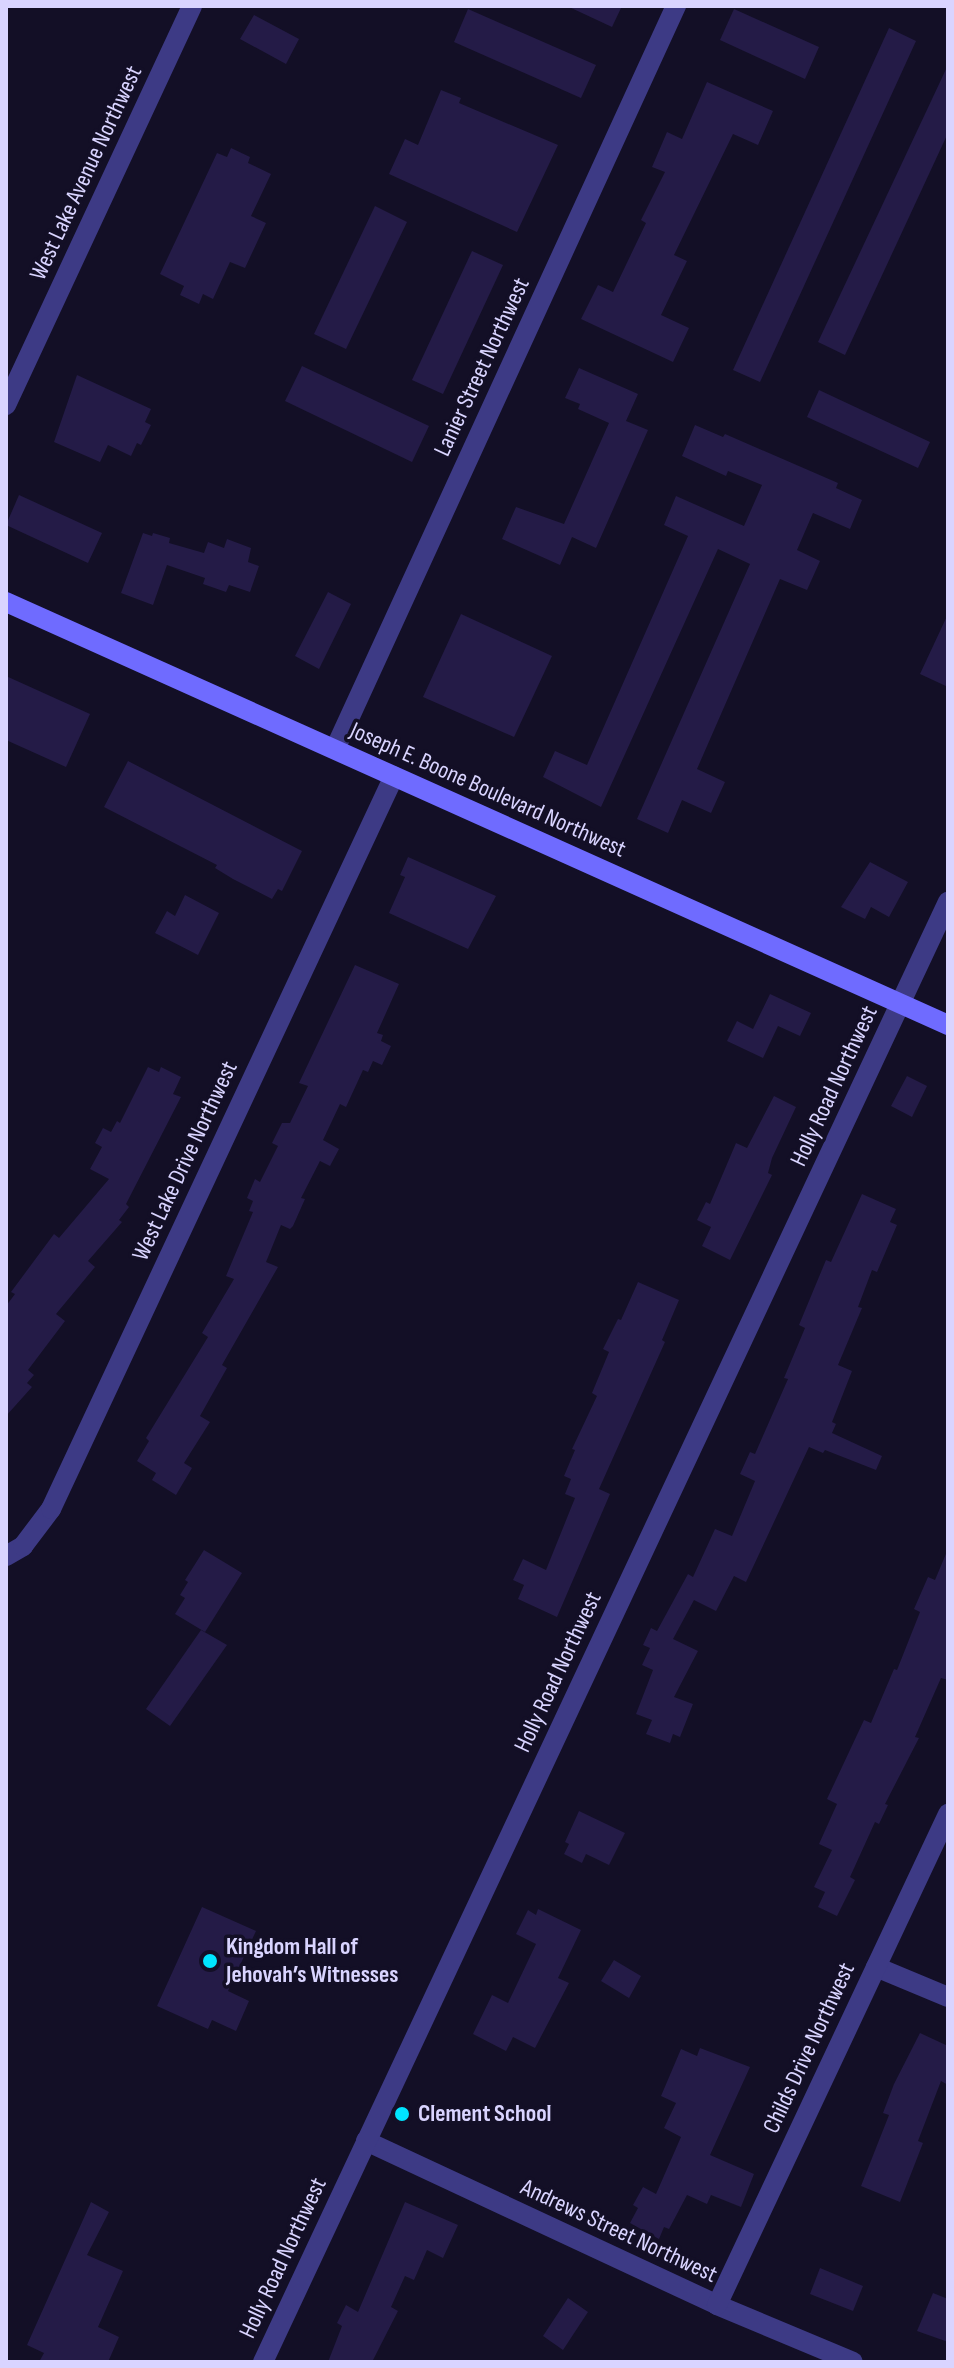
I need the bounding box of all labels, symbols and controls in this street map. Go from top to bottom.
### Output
street label: West Lake Avenue Northwest [24,61,148,285]
street label: Lanier Street Northwest [428,273,536,461]
street label: Joseph E. Boone Boulevard Northwest [346,716,630,864]
street label: Holly Road Northwest [784,1001,884,1171]
street label: West Lake Drive Northwest [126,1057,244,1265]
street label: Holly Road Northwest [508,1587,608,1757]
place label: Kingdom Hall of Jehovah’s Witnesses [226,1933,398,1989]
marker: Kingdom Hall of Jehovah’s Witnesses [201,1952,219,1970]
street label: Childs Drive Northwest [757,1958,861,2138]
place label: Clement School [418,2100,551,2128]
marker: Clement School [393,2105,411,2123]
street label: Holly Road Northwest [233,2173,333,2343]
street label: Andrews Street Northwest [516,2173,722,2289]

